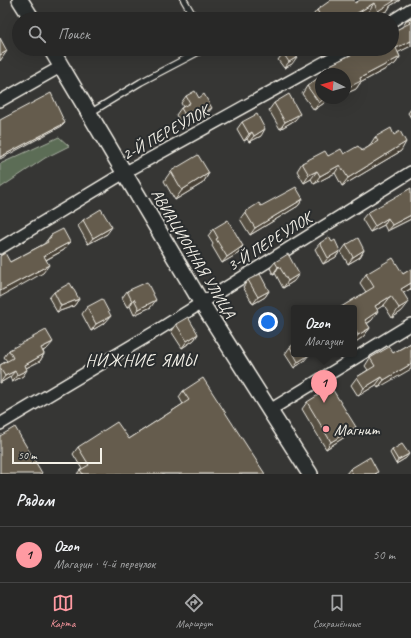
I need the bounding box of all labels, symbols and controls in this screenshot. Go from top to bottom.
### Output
search box [12,12,399,56]
icon: search [26,23,48,45]
text: Поиск [58,25,90,44]
north arrow [315,68,351,104]
street label: 2-Й ПЕРЕУЛОК [119,99,215,165]
street label: АВИАЦИОННАЯ УЛИЦА [147,185,240,323]
street label: 3-Й ПЕРЕУЛОК [224,206,318,276]
popup [291,305,357,357]
your location [258,312,278,332]
text: Ozon [305,314,330,333]
text: Магазин [305,333,343,349]
district label: НИЖНИЕ ЯМЫ [86,350,198,371]
pin: 1 [311,370,337,403]
place label: Магнит [334,420,381,440]
marker: Магнит [321,424,331,434]
scale bar [12,446,102,465]
text: 50 m [18,448,37,462]
text: Рядом [16,490,54,511]
text: Ozon [54,537,79,556]
text: 1 [26,547,32,563]
text: 50 m [373,547,395,563]
text: Магазин · 4-й переулок [54,556,155,572]
tab: Карта [50,592,75,630]
tab: Маршрут [176,592,212,630]
tab: Сохранённые [313,592,361,630]

